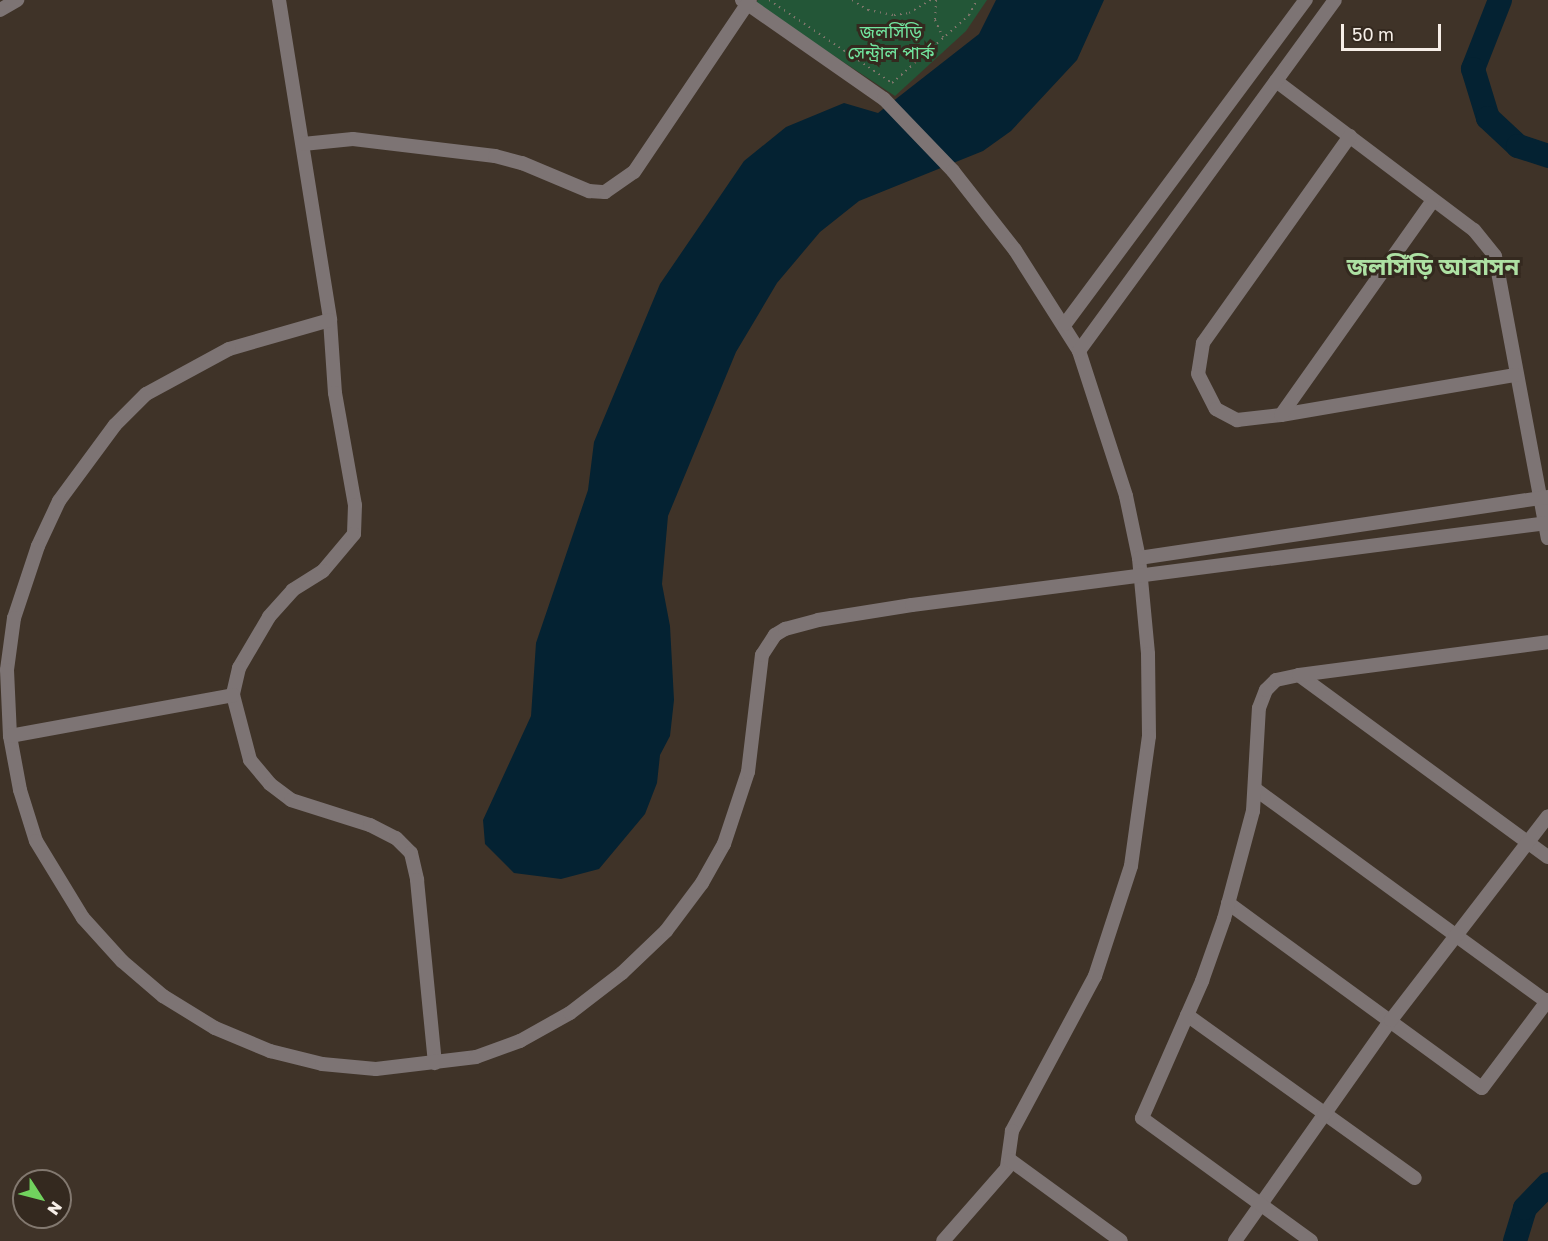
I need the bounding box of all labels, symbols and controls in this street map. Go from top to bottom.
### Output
scale bar [1344,12,1444,50]
park label: জলসিঁড়ি সেন্ট্রাল পার্ক [848,21,934,63]
text: 50 m [1352,23,1394,45]
district label: জলসিঁড়ি আবাসন [1347,252,1519,280]
north arrow [12,1169,72,1229]
text: N [43,1198,67,1219]

